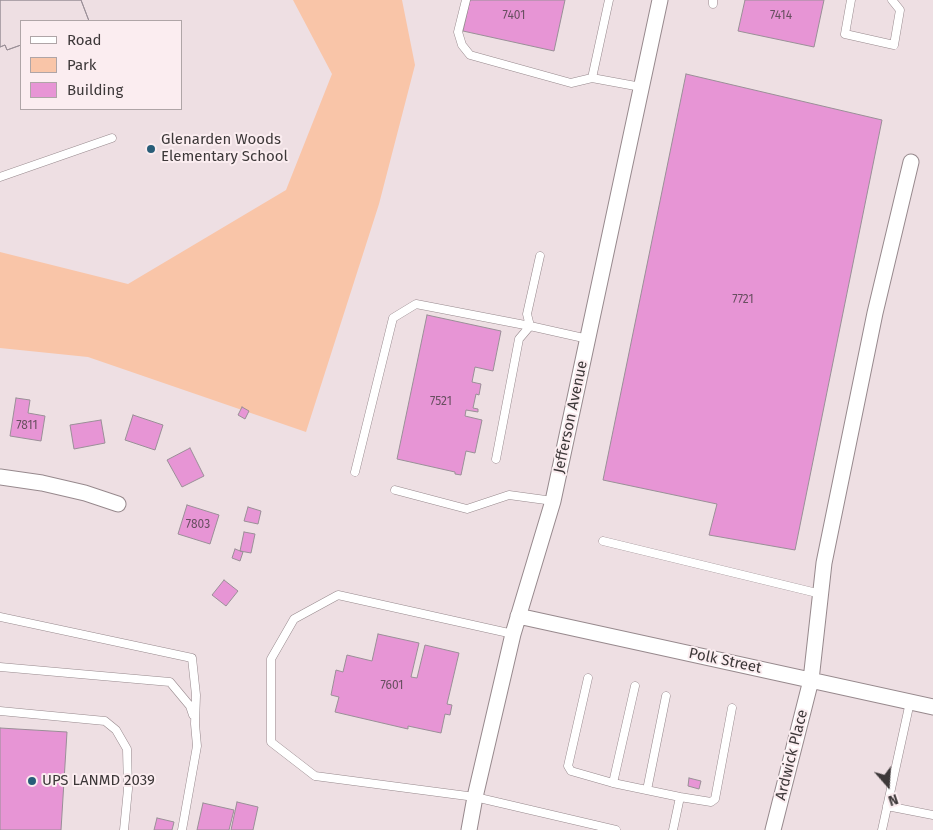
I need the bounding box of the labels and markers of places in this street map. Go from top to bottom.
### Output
place label: Glenarden Woods Elementary School [161,131,288,166]
marker: Glenarden Woods Elementary School [145,143,157,155]
place label: UPS LANMD 2039 [42,772,155,790]
marker: UPS LANMD 2039 [26,775,38,787]

